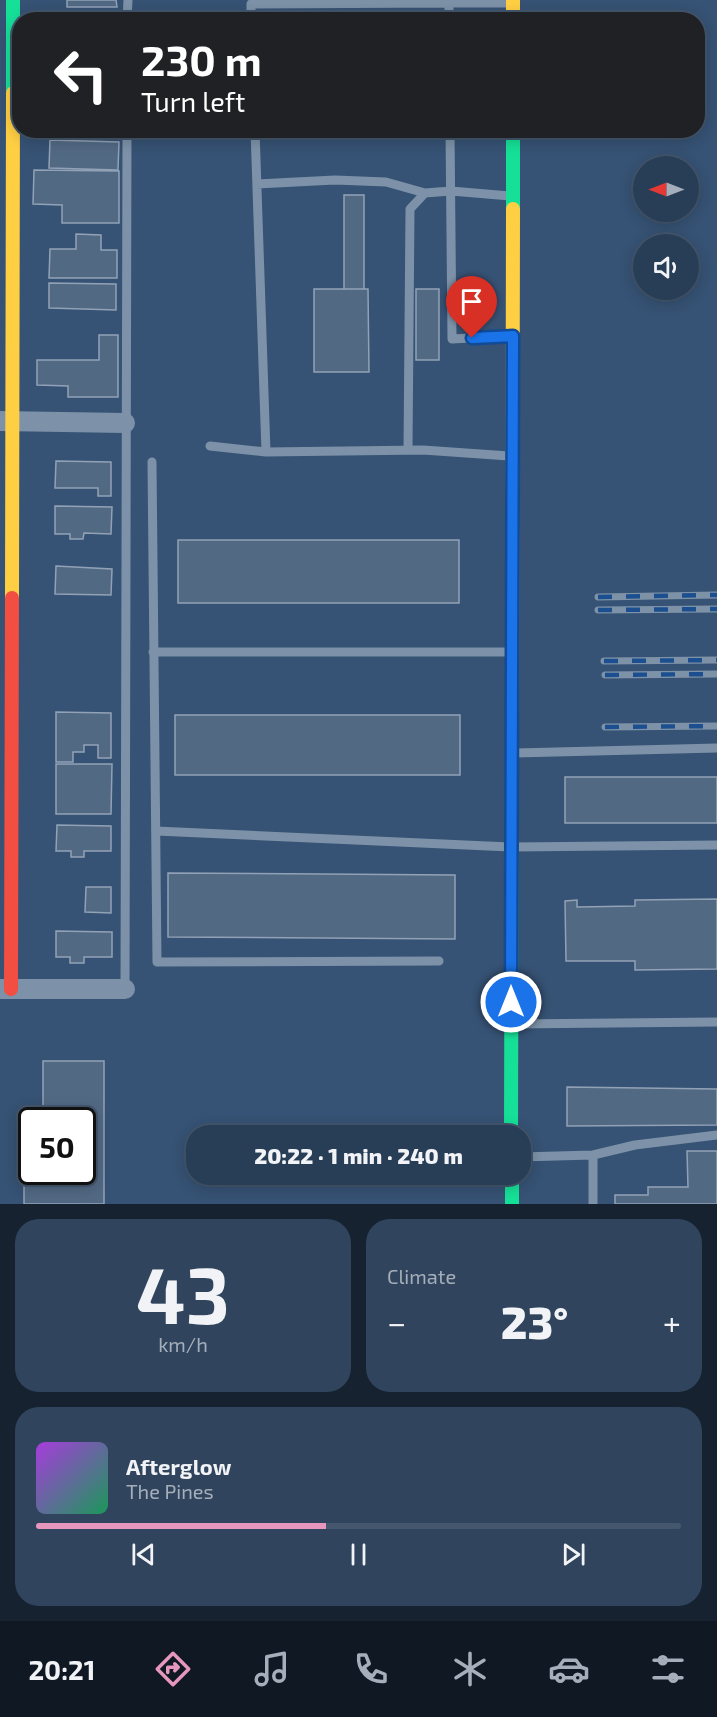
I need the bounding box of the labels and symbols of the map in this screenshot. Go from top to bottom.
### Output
north arrow [633,156,699,222]
pin [446,276,497,338]
position arrow [479,970,543,1034]
speed limit sign: 50 [18,1107,96,1185]

